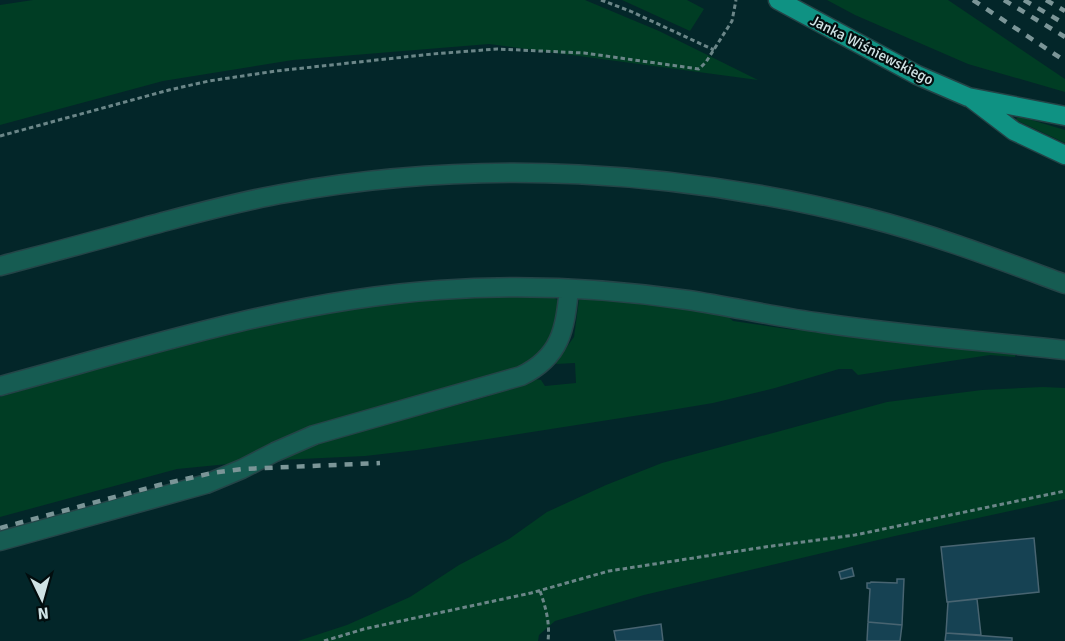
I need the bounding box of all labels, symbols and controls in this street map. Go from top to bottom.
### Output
street label: Janka Wiśniewskiego [807,11,937,89]
north arrow [12,569,72,629]
text: N [37,602,50,623]

